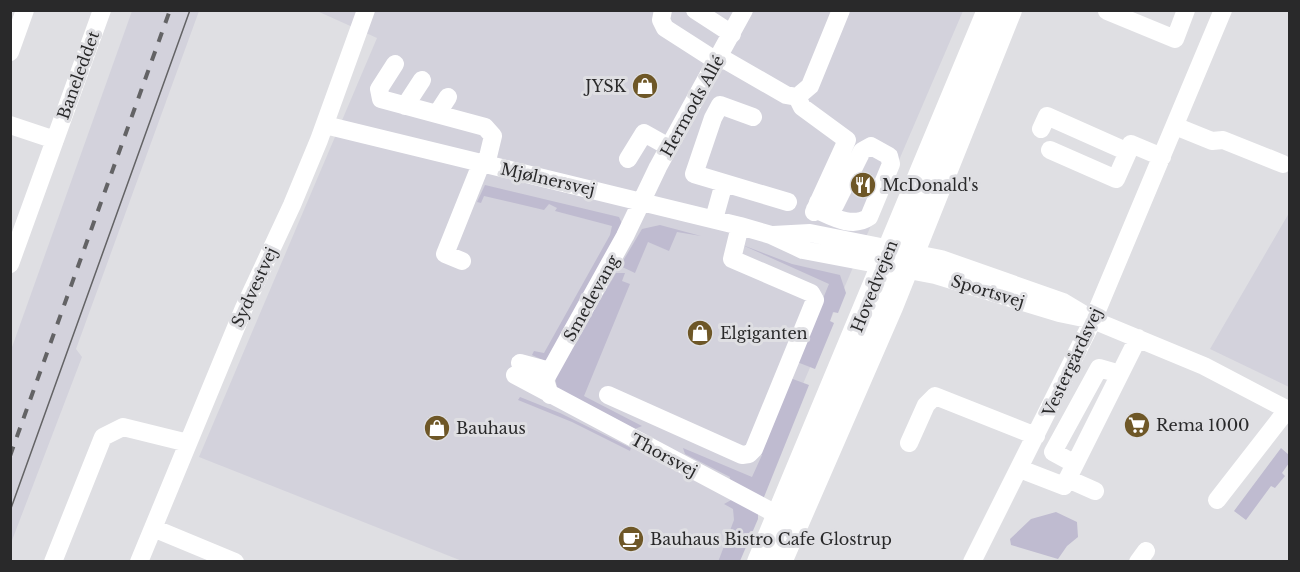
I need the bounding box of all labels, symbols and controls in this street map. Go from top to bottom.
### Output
street label: Baneleddet [53,28,103,122]
street label: Hermods Allé [656,52,728,160]
shop icon: JYSK [630,71,660,101]
place label: JYSK [583,76,627,96]
street label: Mjølnersvej [499,158,597,200]
restaurant icon: McDonald's [848,170,878,200]
place label: McDonald's [882,175,979,195]
street label: Hovedvejen [846,237,902,335]
street label: Sydvestvej [227,244,281,330]
street label: Smedevang [559,251,623,345]
street label: Sportsvej [949,270,1027,312]
street label: Vestergårdsvej [1038,304,1106,420]
shop icon: Elgiganten [685,318,715,348]
place label: Elgiganten [720,323,808,343]
supermarket icon: Rema 1000 [1122,410,1152,440]
shop icon: Bauhaus [422,413,452,443]
place label: Rema 1000 [1156,415,1250,435]
place label: Bauhaus [456,418,526,438]
street label: Thorsvej [627,429,701,481]
cafe icon: Bauhaus Bistro Cafe Glostrup [616,524,646,554]
place label: Bauhaus Bistro Cafe Glostrup [650,529,892,549]

